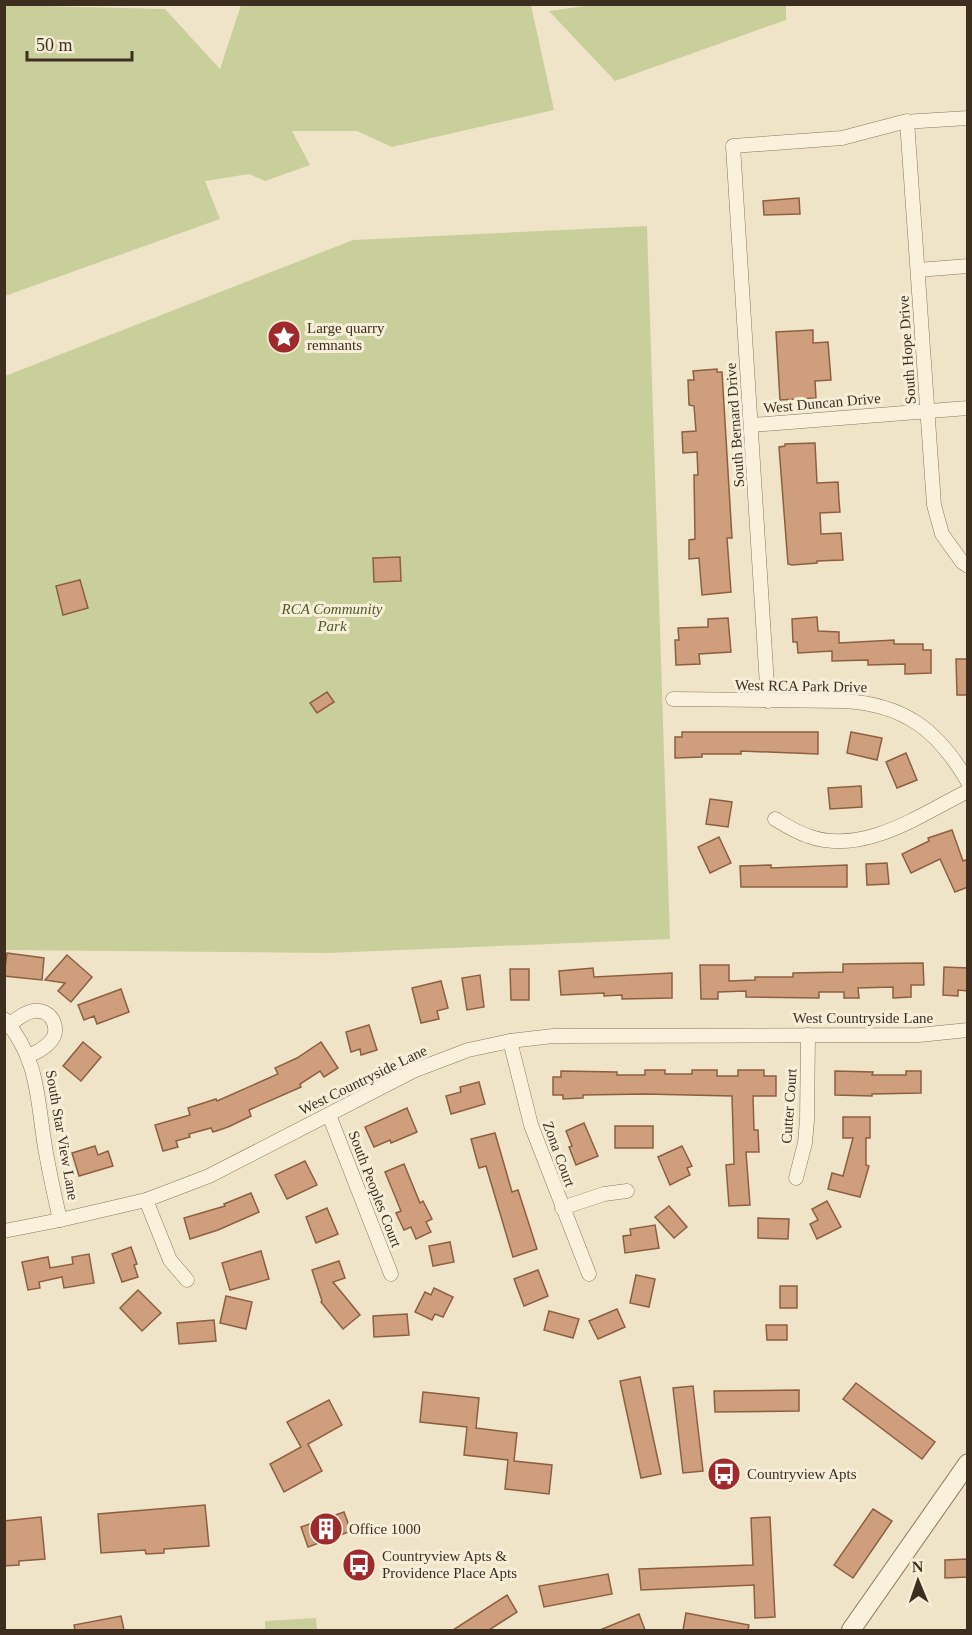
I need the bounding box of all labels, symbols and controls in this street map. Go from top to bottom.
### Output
scale bar [27,24,132,62]
text: 50 m [36,35,73,55]
street label: South Hope Drive [895,295,919,405]
place icon: Large quarry remnants [266,319,302,355]
place label: Large quarry remnants [307,320,385,353]
street label: South Bernard Drive [723,362,747,488]
street label: West Duncan Drive [763,390,882,416]
park label: RCA Community Park [281,601,383,634]
street label: West RCA Park Drive [735,677,868,695]
street label: West Countryside Lane [793,1010,934,1026]
street label: West Countryside Lane [296,1042,430,1118]
street label: Cutter Court [778,1067,800,1144]
street label: South Star View Lane [43,1069,81,1202]
street label: Zona Court [540,1119,579,1190]
street label: South Peoples Court [345,1129,405,1250]
bus stop icon: Countryview Apts [706,1456,742,1492]
place label: Countryview Apts [747,1466,857,1482]
building icon: Office 1000 [308,1511,344,1547]
place label: Office 1000 [349,1521,421,1537]
bus stop icon: Countryview Apts & Providence Place Apts [341,1547,377,1583]
place label: Countryview Apts & Providence Place Apts [382,1548,517,1581]
north arrow [888,1551,948,1611]
text: N [911,1558,924,1575]

